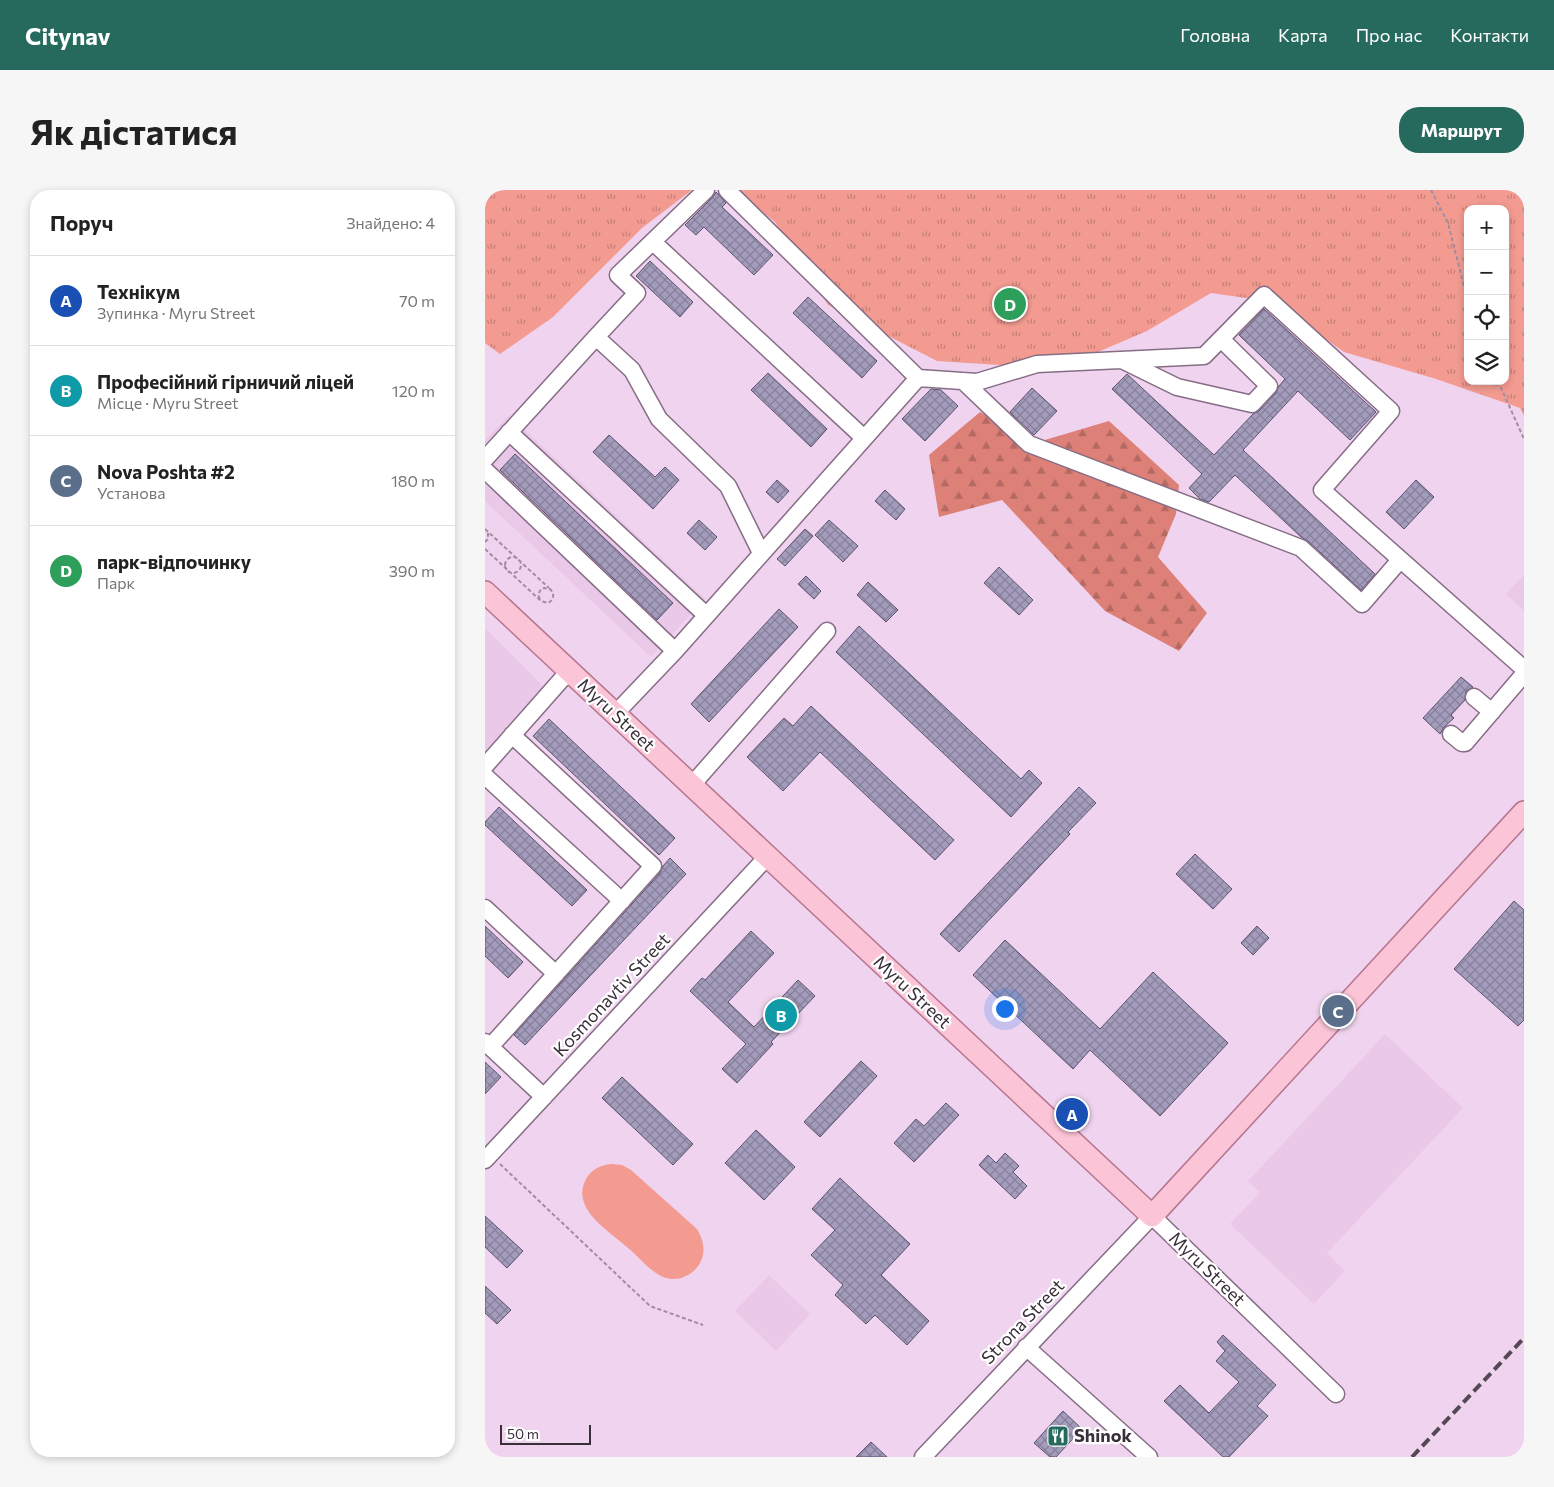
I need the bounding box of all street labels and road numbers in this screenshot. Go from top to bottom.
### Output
street label: Myru Street [574,673,660,756]
street label: Kosmonavtiv Street [548,928,674,1061]
street label: Myru Street [870,950,956,1033]
street label: Myru Street [1165,1226,1250,1310]
street label: Strona Street [976,1274,1068,1368]

